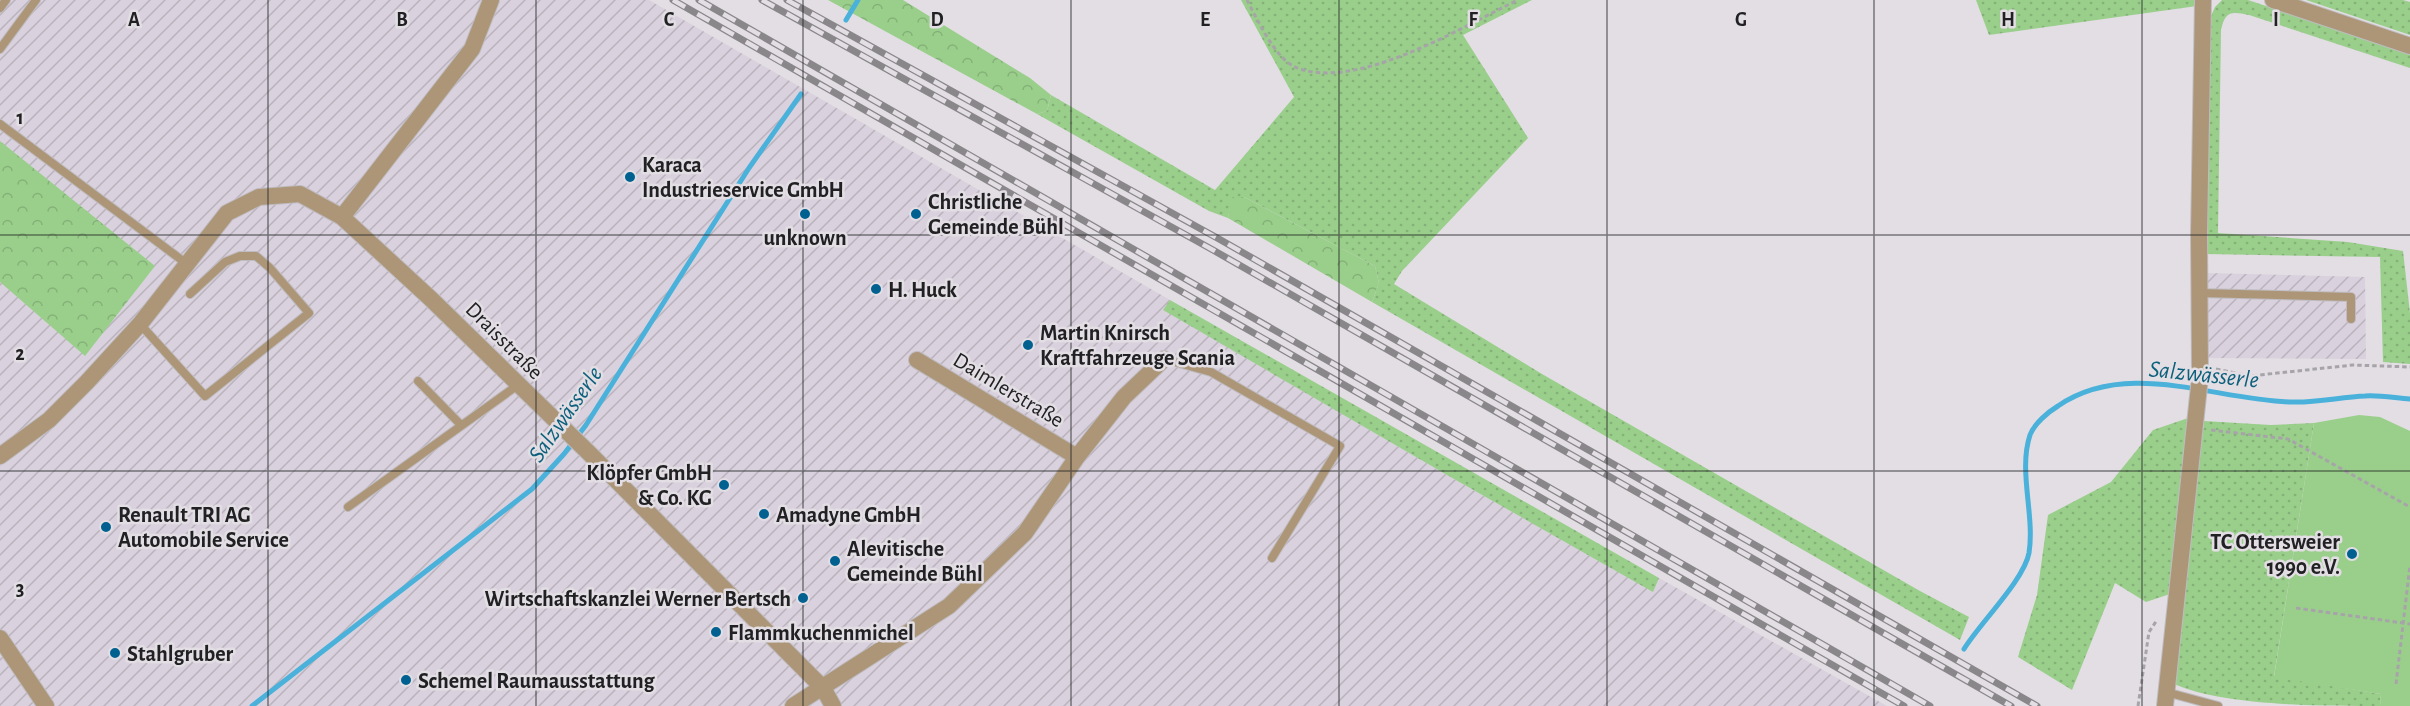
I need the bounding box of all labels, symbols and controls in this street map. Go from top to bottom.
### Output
text: A [128,10,140,30]
text: B [396,10,408,30]
text: C [664,10,675,30]
text: D [930,10,944,30]
text: E [1200,10,1210,30]
text: F [1468,10,1478,30]
text: G [1735,10,1747,30]
text: H [2001,10,2015,30]
text: I [2273,10,2279,30]
text: 1 [16,108,24,128]
place label: Karaca Industrieservice GmbH [642,154,844,201]
marker: Karaca Industrieservice GmbH [623,170,637,184]
place label: Christliche Gemeinde Bühl [928,191,1064,238]
marker: unknown [798,207,812,221]
marker: Christliche Gemeinde Bühl [909,207,923,221]
place label: unknown [763,227,847,249]
place label: H. Huck [888,279,957,301]
marker: H. Huck [869,282,883,296]
street label: Draisstraße [461,298,547,384]
place label: Martin Knirsch Kraftfahrzeuge Scania [1040,322,1235,369]
marker: Martin Knirsch Kraftfahrzeuge Scania [1021,338,1035,352]
text: 2 [15,344,25,364]
street label: Daimlerstraße [949,348,1068,431]
water label: Salzwässerle [2148,357,2260,393]
water label: Salzwässerle [524,363,607,467]
place label: Klöpfer GmbH & Co. KG [586,462,712,509]
marker: Klöpfer GmbH & Co. KG [717,478,731,492]
place label: Renault TRI AG Automobile Service [118,504,289,551]
place label: Amadyne GmbH [776,504,921,527]
marker: Amadyne GmbH [757,507,771,521]
marker: Renault TRI AG Automobile Service [99,520,113,534]
place label: TC Ottersweier 1990 e.V. [2210,531,2340,578]
place label: Alevitische Gemeinde Bühl [847,538,983,585]
marker: TC Ottersweier 1990 e.V. [2345,547,2359,561]
marker: Alevitische Gemeinde Bühl [828,554,842,568]
text: 3 [16,579,24,599]
place label: Wirtschaftskanzlei Werner Bertsch [484,588,791,610]
marker: Wirtschaftskanzlei Werner Bertsch [796,591,810,605]
place label: Flammkuchenmichel [728,622,914,644]
marker: Flammkuchenmichel [709,625,723,639]
place label: Stahlgruber [127,643,234,665]
marker: Stahlgruber [108,646,122,660]
place label: Schemel Raumausstattung [418,670,656,692]
marker: Schemel Raumausstattung [399,673,413,687]

